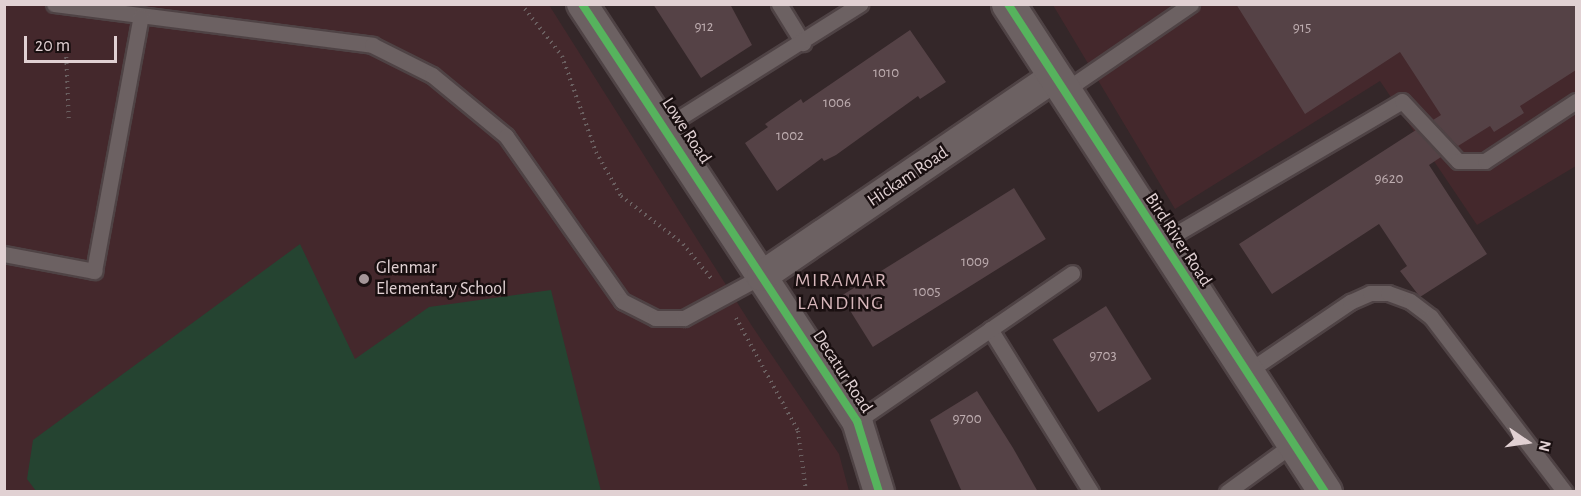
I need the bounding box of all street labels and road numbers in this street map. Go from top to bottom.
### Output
street label: Lowe Road [657,94,715,168]
street label: Hickam Road [864,142,952,212]
street label: Bird River Road [1140,189,1216,291]
street label: Decatur Road [807,327,877,417]

